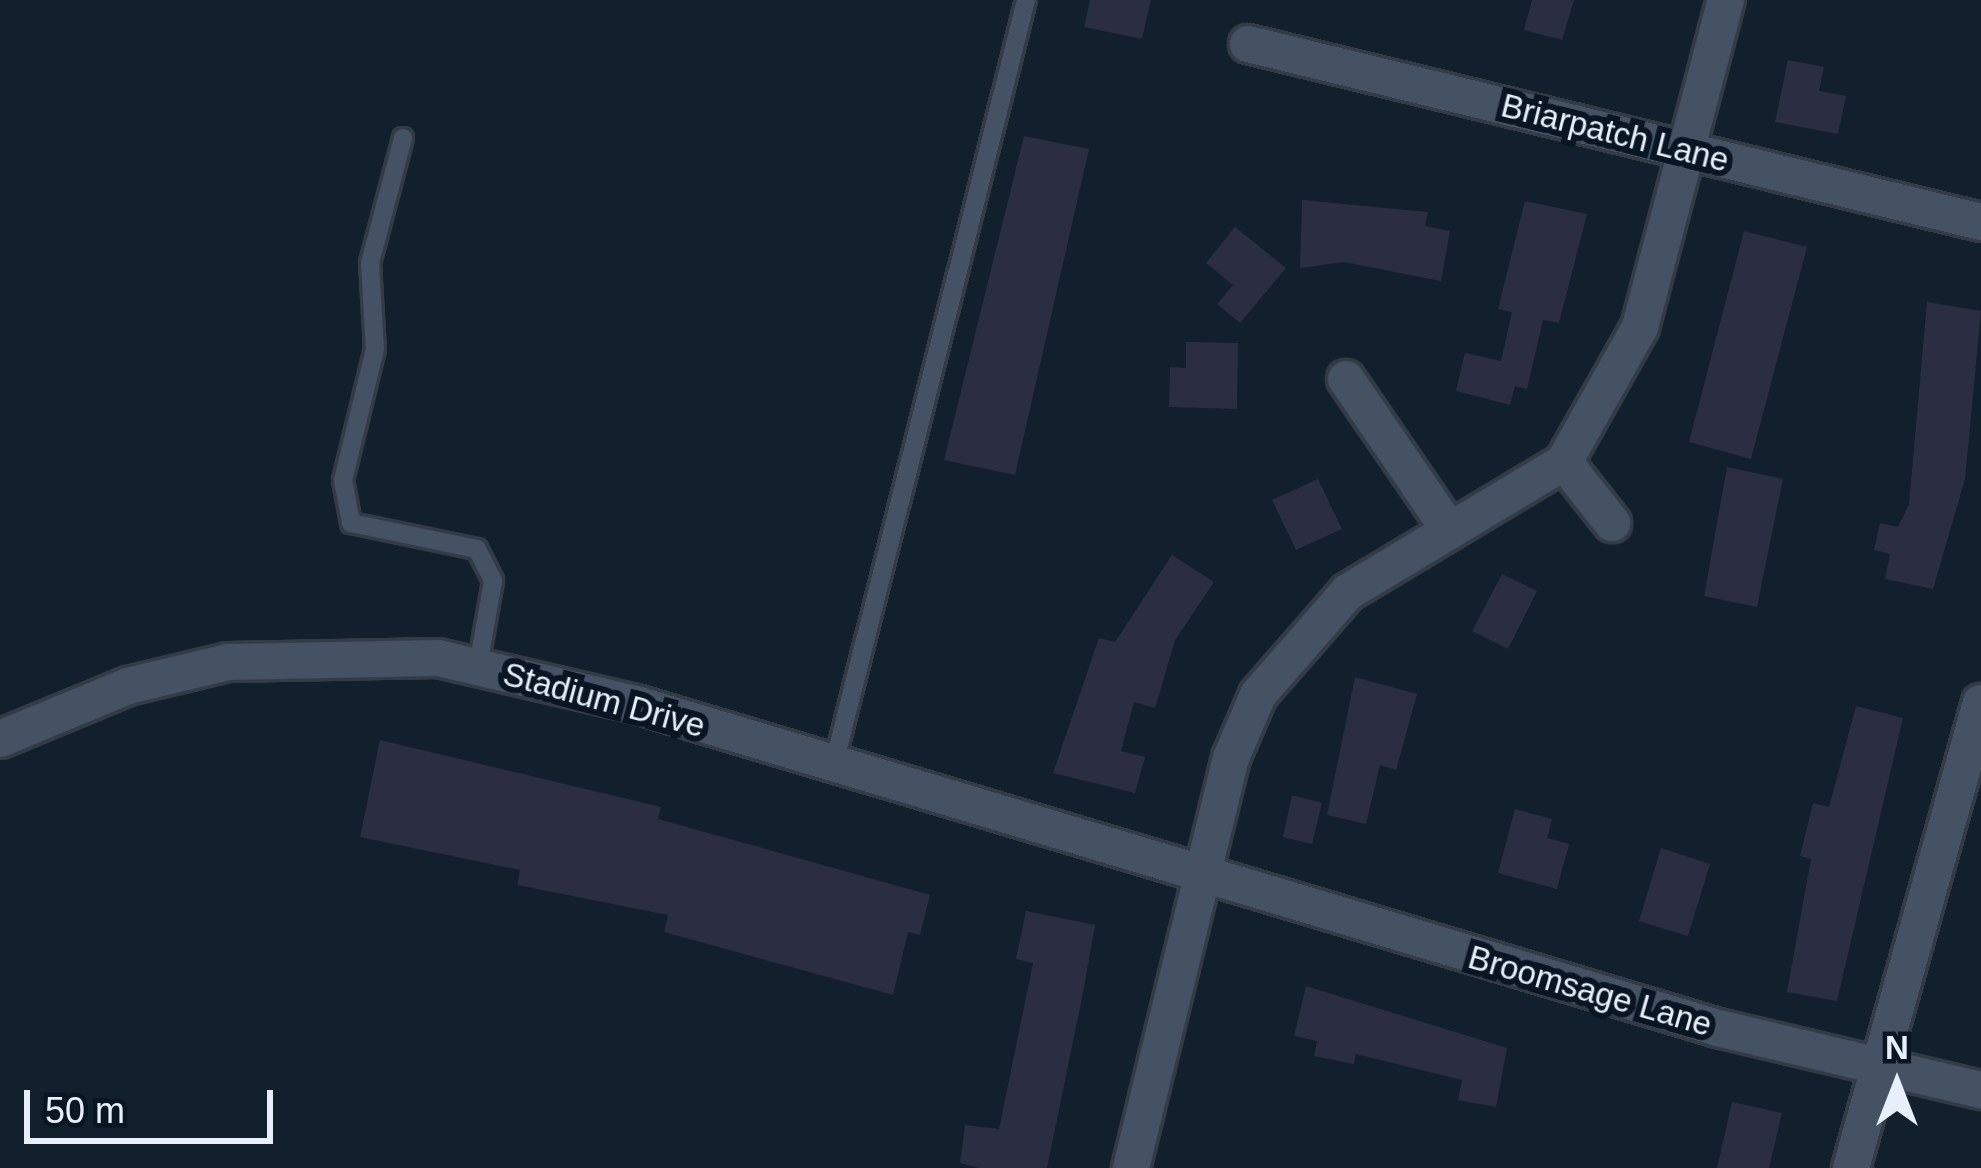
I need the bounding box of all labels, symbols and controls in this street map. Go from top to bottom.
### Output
street label: Briarpatch Lane [1497,86,1733,180]
street label: Stadium Drive [499,654,709,746]
street label: Broomsage Lane [1464,937,1716,1045]
north arrow [1837,1024,1957,1144]
text: N [1885,1029,1909,1066]
scale bar [30,1066,279,1140]
text: 50 m [45,1090,125,1131]

